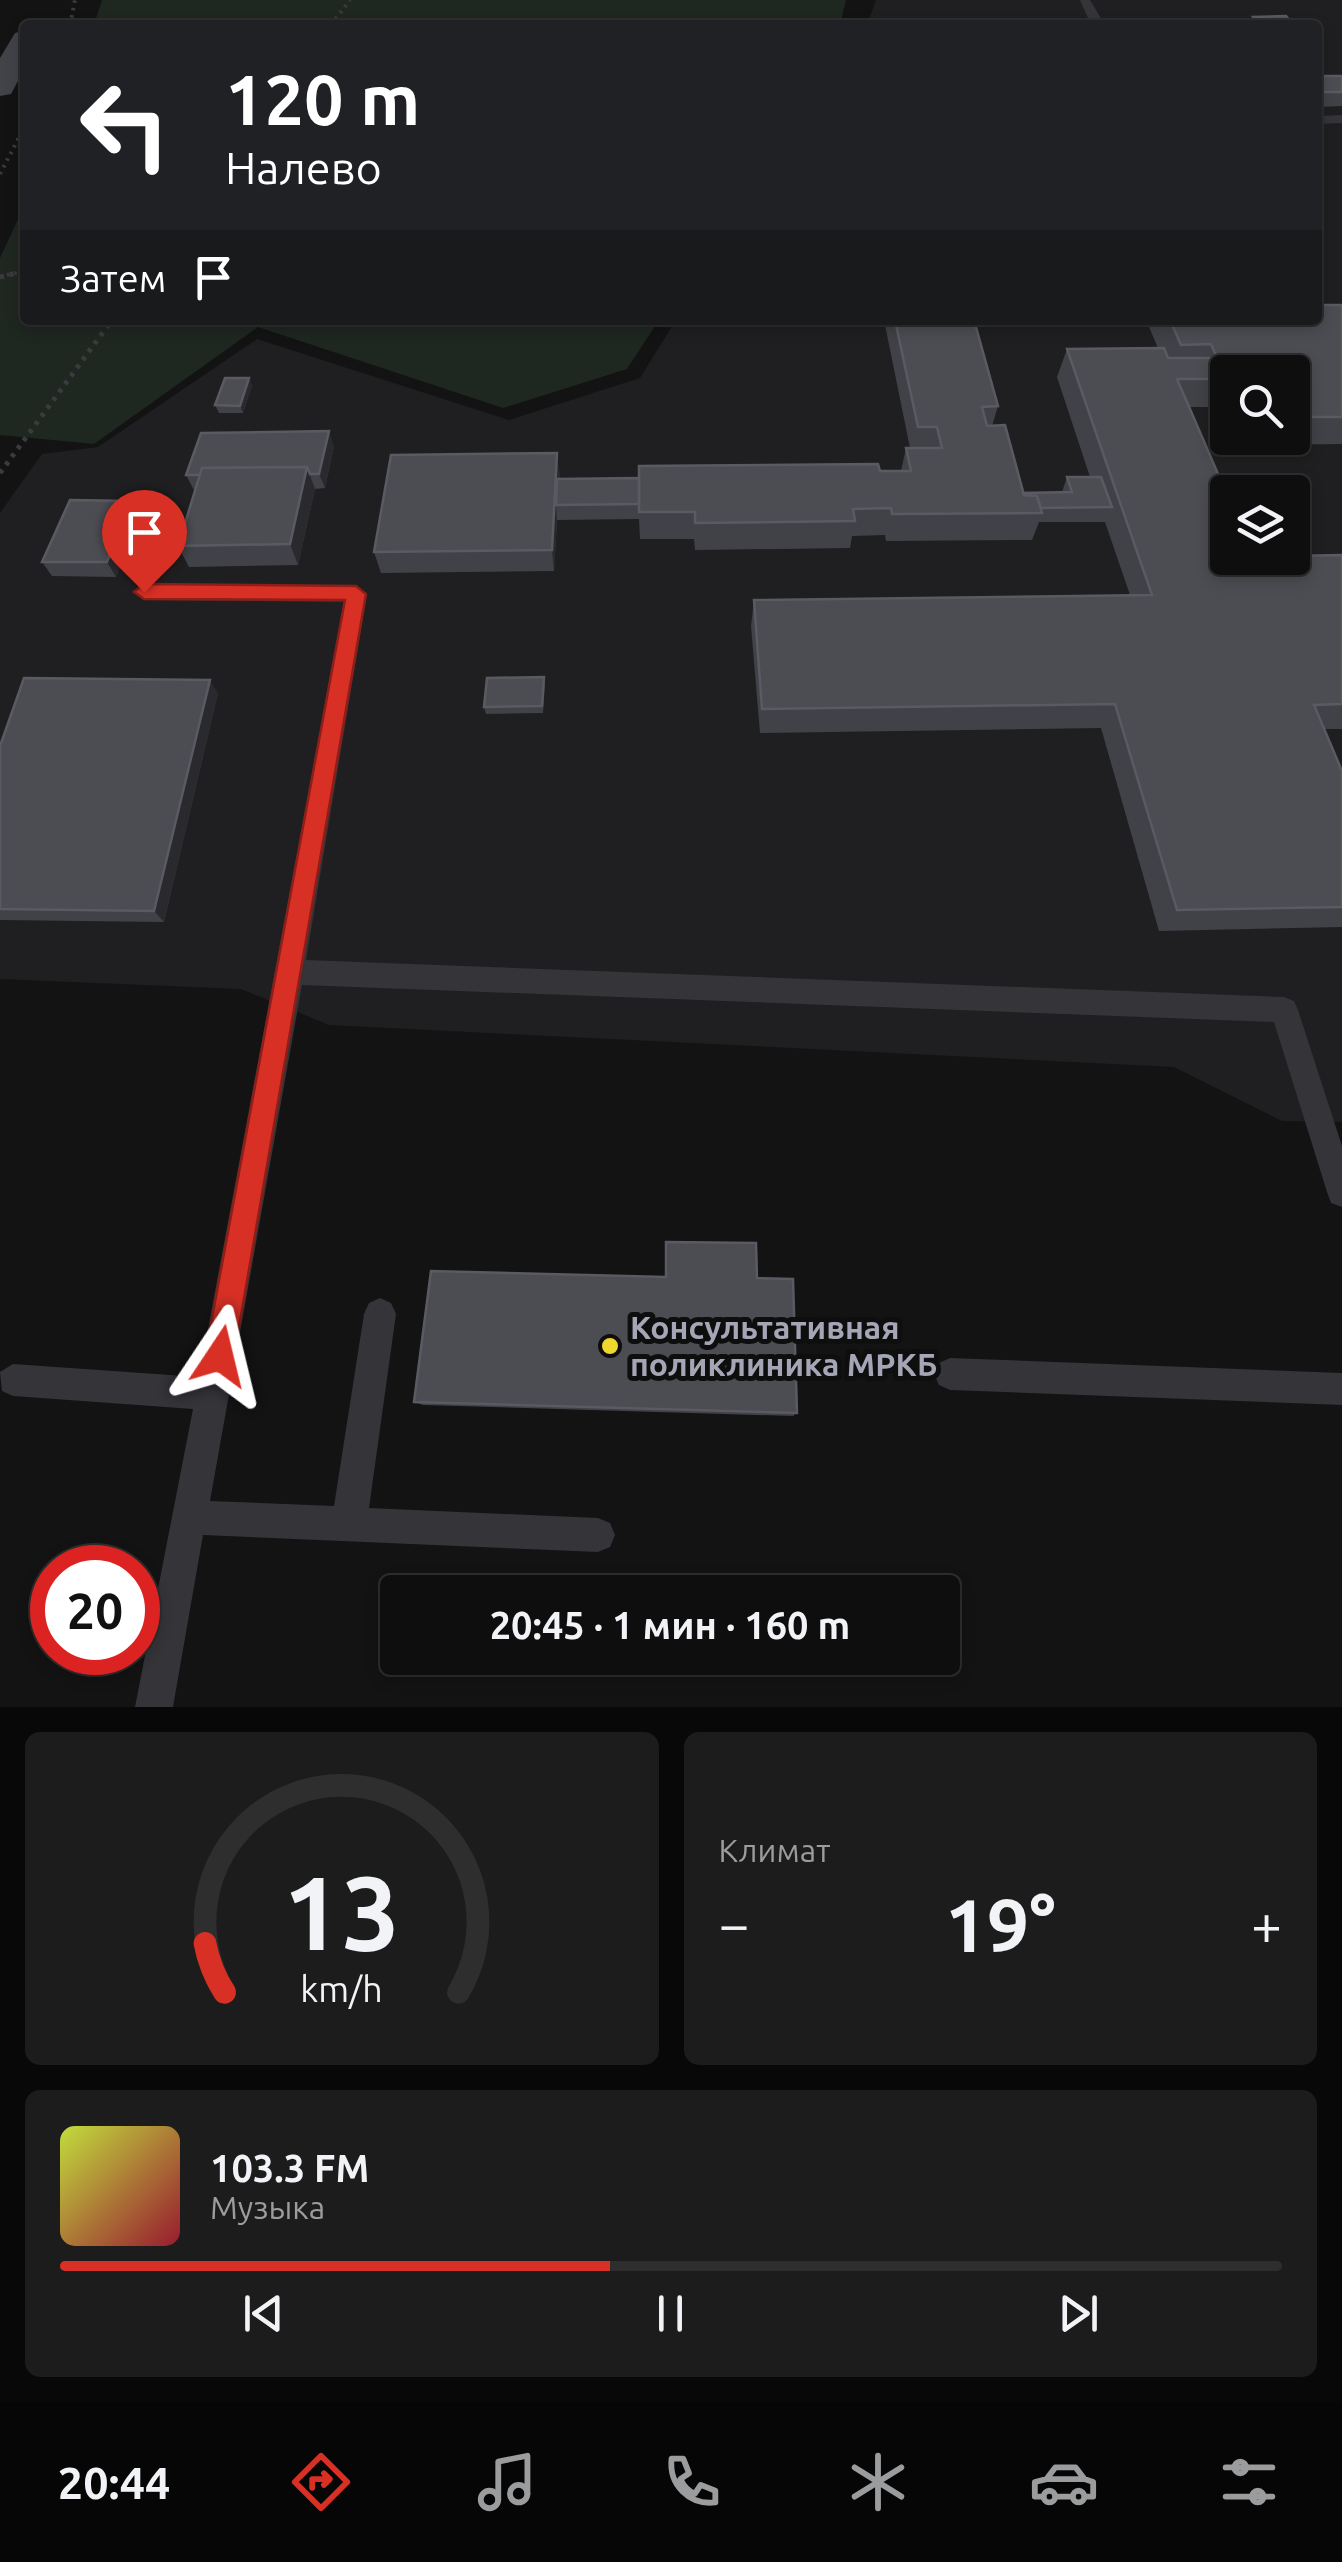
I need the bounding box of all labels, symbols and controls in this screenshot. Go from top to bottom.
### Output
icon: left [60,60,190,190]
text: 120 m [225,60,420,138]
text: Налево [225,142,382,193]
icon: arrive [186,250,241,305]
text: Затем [60,257,166,299]
map controls [1210,355,1310,575]
button: search [1210,355,1310,455]
button: layers [1210,475,1310,575]
pin [102,490,187,593]
icon: arrive [117,505,172,560]
position arrow [168,1304,272,1408]
place label: Консультативная поликлиника МРКБ [630,1309,937,1382]
marker: Консультативная поликлиника МРКБ [599,1335,621,1357]
speed limit sign: 20 [30,1545,160,1675]
text: 20:45 · 1 мин · 160 m [490,1604,850,1646]
text: Климат [719,1832,830,1868]
text: 13 [283,1853,400,1970]
text: 19° [945,1882,1056,1966]
text: − [719,1893,750,1954]
text: + [1251,1893,1282,1954]
text: km/h [300,1969,383,2009]
text: 103.3 FM [210,2147,369,2189]
text: Музыка [210,2189,325,2225]
icon: previous [236,2286,291,2341]
icon: pause [643,2286,698,2341]
icon: next [1051,2286,1106,2341]
icon: directions [286,2447,356,2517]
icon: music [472,2447,542,2517]
icon: phone [657,2447,727,2517]
icon: climate [843,2447,913,2517]
icon: car [1029,2447,1099,2517]
icon: filters [1214,2447,1284,2517]
text: 20:44 [58,2457,170,2508]

